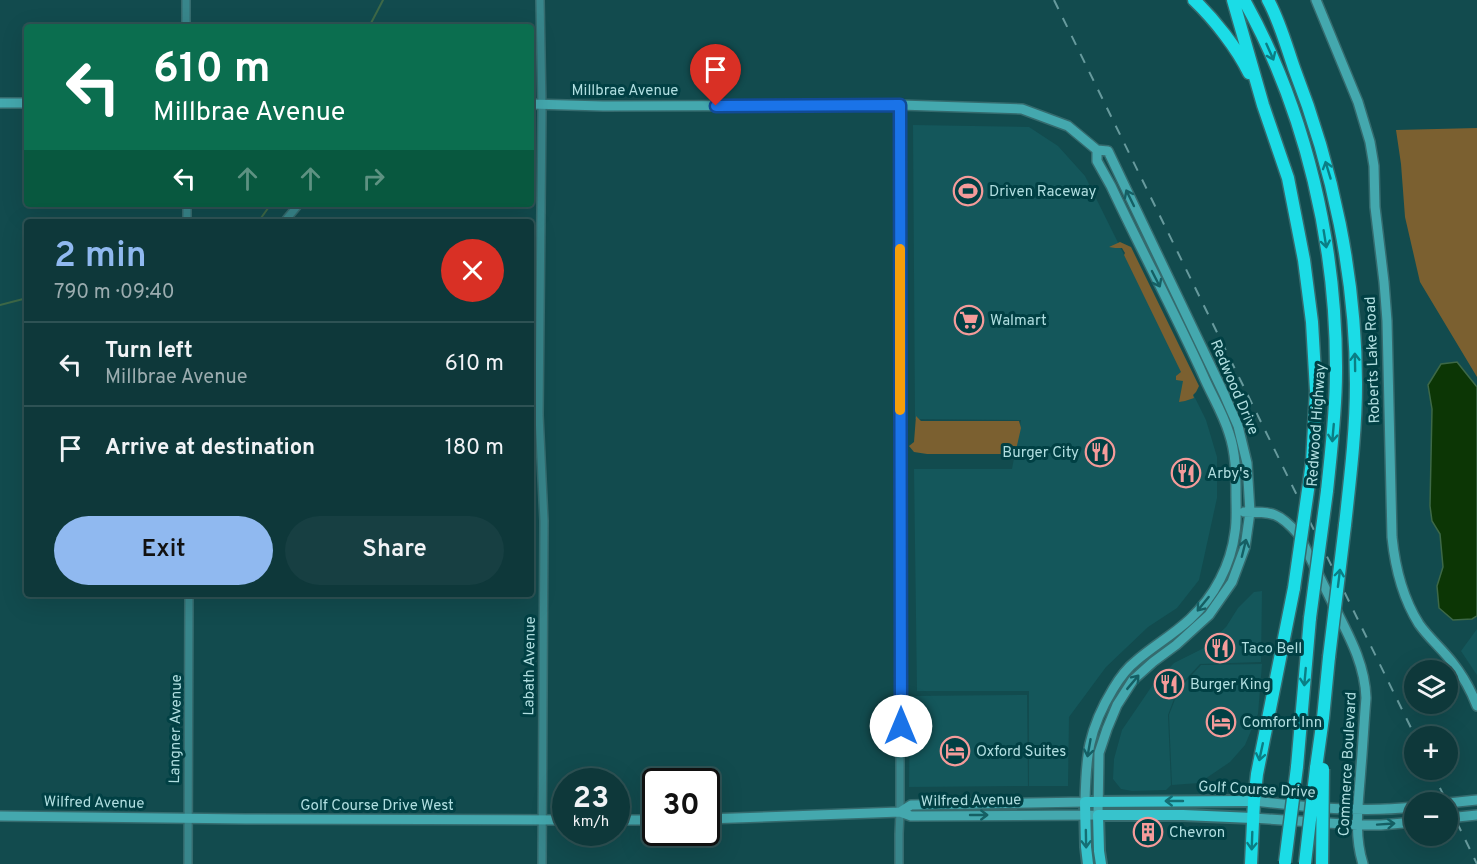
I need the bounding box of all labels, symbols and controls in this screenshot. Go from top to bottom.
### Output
one-way arrow [1265,43,1277,61]
text: 610 m [153,44,271,97]
pin [690,44,741,106]
icon: left [54,48,132,126]
icon: arrive [699,53,732,86]
street label: Millbrae Avenue [572,82,678,101]
text: Millbrae Avenue [153,96,345,130]
one-way arrow [1322,161,1333,180]
icon: left [168,162,201,195]
icon: ahead [231,162,264,195]
icon: ahead [294,162,327,195]
icon: right [357,162,390,195]
sports icon: Driven Raceway [952,175,984,207]
place label: Driven Raceway [989,183,1097,202]
one-way arrow [1124,189,1135,207]
one-way arrow [1320,228,1331,248]
text: 2 min [54,234,147,280]
button: close [441,239,504,302]
one-way arrow [1151,269,1162,287]
text: 790 m · 09:40 [54,280,175,306]
street label: Roberts Lake Road [1362,296,1385,424]
supermarket icon: Walmart [953,304,985,336]
place label: Walmart [990,312,1047,331]
street label: Redwood Drive [1205,337,1262,438]
text: Turn left [105,338,193,365]
icon: left [54,348,87,381]
text: 610 m [445,351,504,378]
one-way arrow [1349,353,1361,373]
street label: Redwood Highway [1304,363,1331,487]
text: Millbrae Avenue [105,365,248,391]
one-way arrow [1327,423,1338,442]
icon: arrive [54,432,87,465]
text: Arrive at destination [105,435,315,462]
text: 180 m [445,435,504,462]
restaurant icon: Burger City [1084,436,1116,468]
place label: Burger City [1002,444,1079,463]
restaurant icon: Arby's [1170,457,1202,489]
place label: Arby's [1207,465,1249,484]
button: Exit [54,516,273,585]
button: Share [285,516,504,585]
one-way arrow [1238,539,1250,558]
one-way arrow [1333,569,1344,588]
one-way arrow [1196,596,1209,612]
street label: Labath Avenue [520,616,541,716]
restaurant icon: Taco Bell [1204,632,1236,664]
place label: Taco Bell [1241,640,1302,659]
map controls [1404,660,1458,846]
button: layers [1404,660,1458,714]
one-way arrow [1299,666,1310,686]
restaurant icon: Burger King [1153,668,1185,700]
street label: Langner Avenue [166,674,187,784]
one-way arrow [1127,674,1140,690]
place label: Burger King [1190,676,1271,695]
street label: Commerce Boulevard [1335,691,1362,837]
position arrow [869,694,933,758]
hotel icon: Comfort Inn [1205,706,1237,738]
place label: Comfort Inn [1242,714,1322,733]
button: + [1404,726,1458,780]
hotel icon: Oxford Suites [939,735,971,767]
one-way arrow [1083,738,1094,758]
one-way arrow [1255,742,1266,762]
place label: Oxford Suites [976,743,1066,762]
speed limit sign: 30 [642,768,720,846]
street label: Golf Course Drive [1198,778,1316,803]
text: 23 [573,781,609,818]
street label: Wilfred Avenue [921,791,1022,812]
button: − [1404,792,1458,846]
street label: Wilfred Avenue [43,793,144,814]
one-way arrow [1165,795,1185,807]
street label: Golf Course Drive West [300,797,454,816]
one-way arrow [969,809,989,821]
text: km/h [573,813,609,832]
building icon: Chevron [1132,816,1164,848]
one-way arrow [1376,819,1396,830]
place label: Chevron [1169,824,1225,843]
one-way arrow [1080,829,1092,849]
one-way arrow [1247,831,1258,851]

